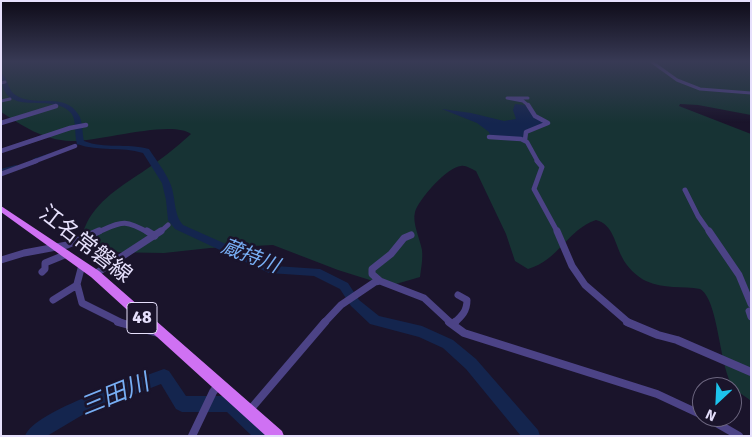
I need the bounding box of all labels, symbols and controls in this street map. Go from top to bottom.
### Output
street label: 江名常磐線 [34,201,136,289]
water label: 蔵持川 [218,235,282,279]
road number: 48 [127,302,157,334]
water label: 三田川 [76,369,154,423]
north arrow [692,377,742,427]
text: N [703,405,719,425]

